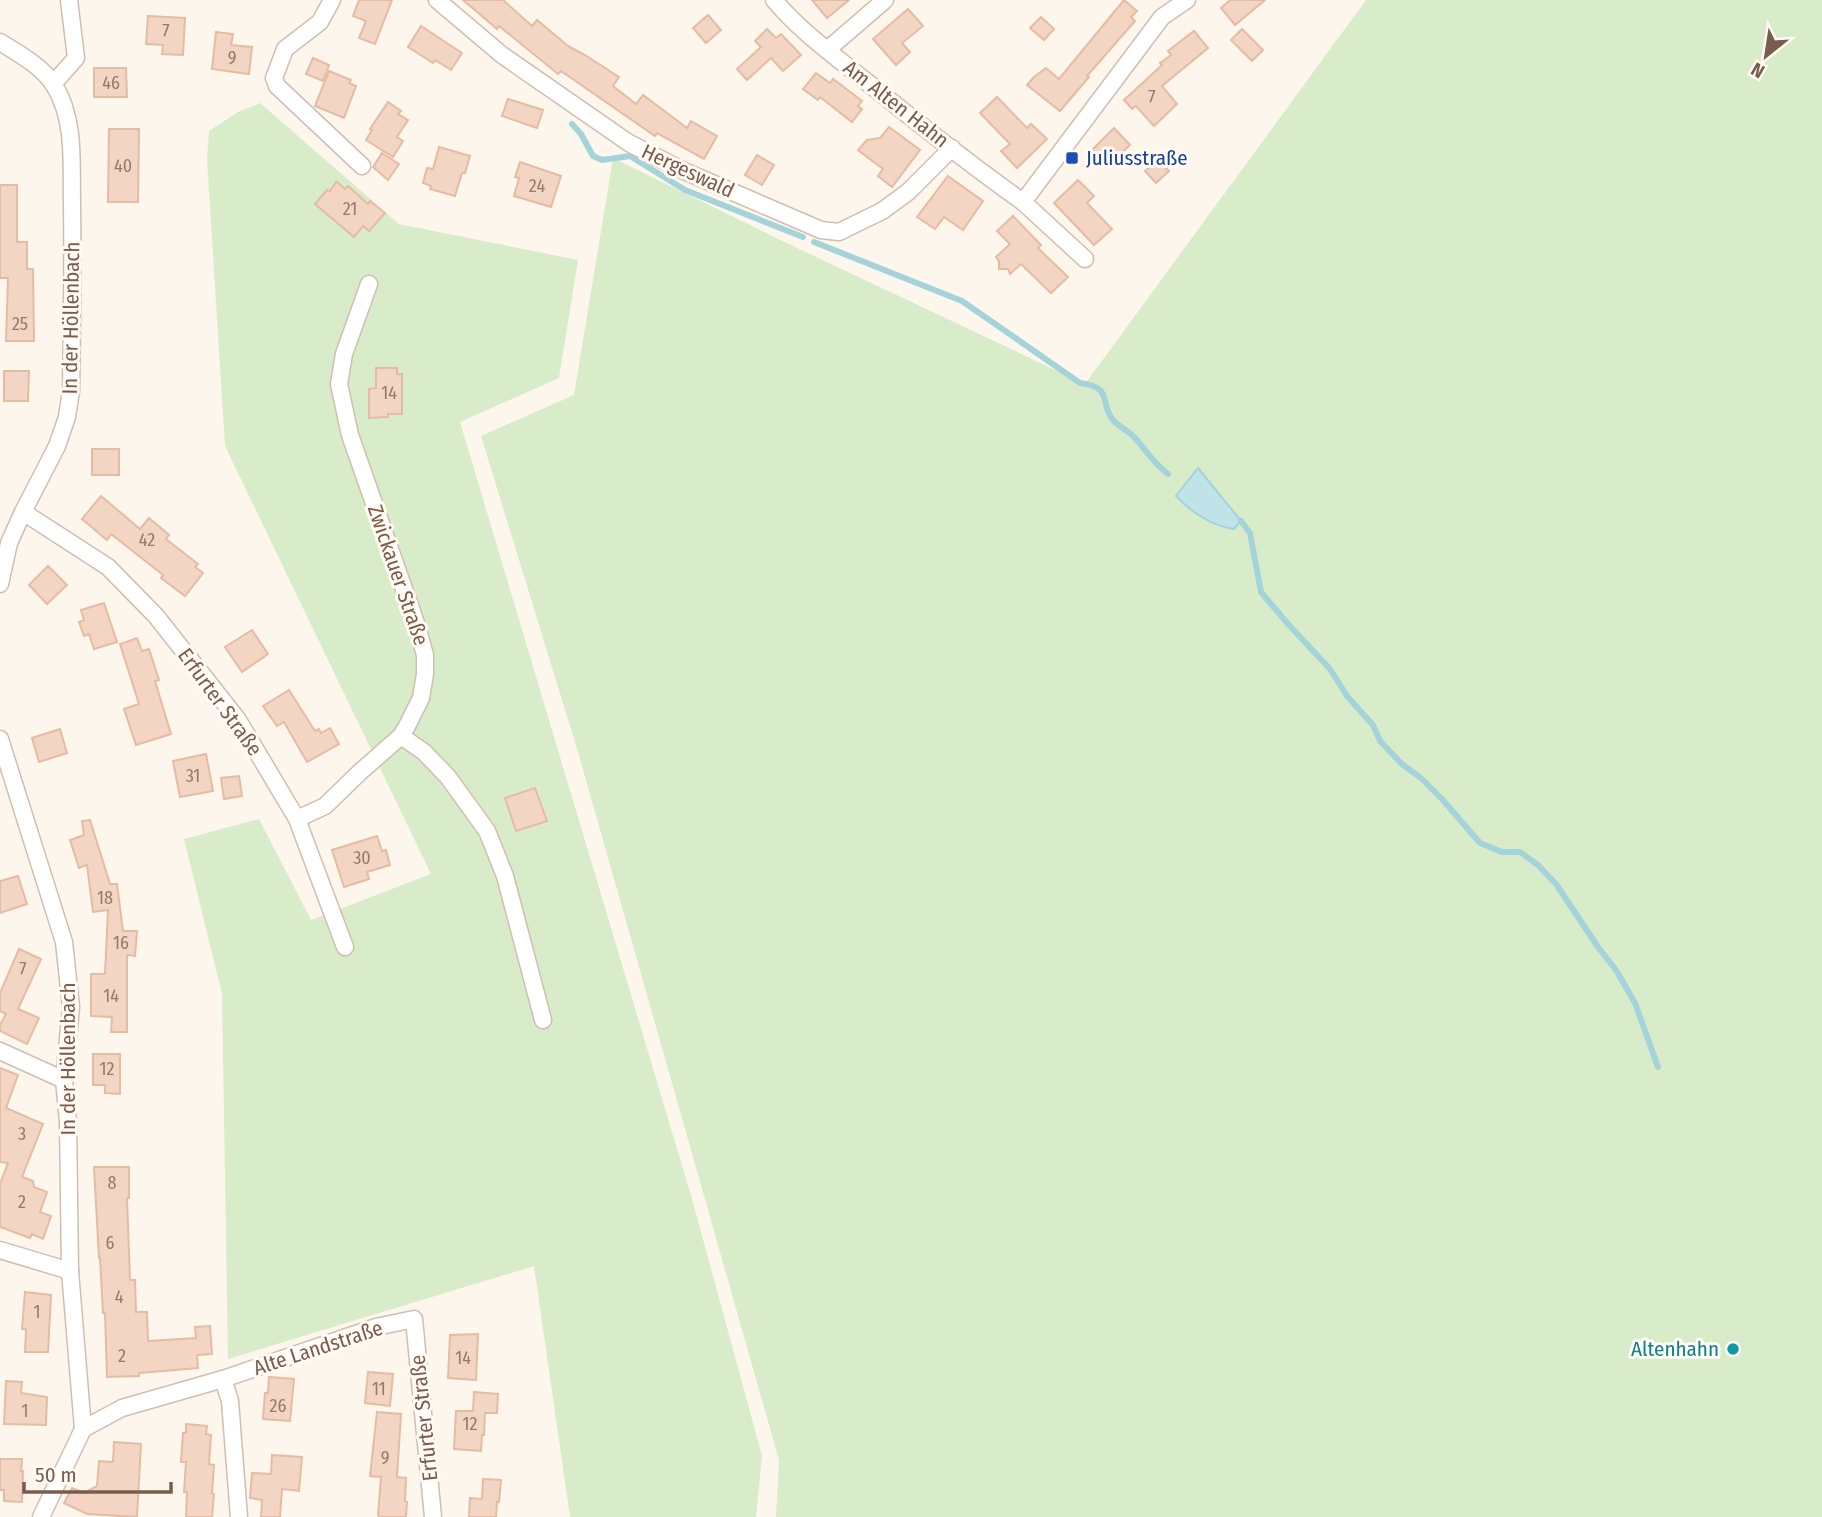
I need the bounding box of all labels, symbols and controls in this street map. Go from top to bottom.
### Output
house number: 7 [162,20,170,42]
north arrow [1731,21,1801,91]
house number: 9 [228,47,236,69]
street label: Am Alten Hahn [838,55,954,153]
text: N [1747,57,1768,83]
house number: 46 [102,72,120,94]
house number: 7 [1148,86,1156,108]
street label: Hergeswald [638,138,738,204]
place label: Juliusstraße [1086,145,1188,171]
marker: Juliusstraße [1064,150,1080,166]
house number: 40 [114,155,132,177]
house number: 24 [529,175,545,197]
house number: 21 [343,198,357,220]
street label: In der Höllenbach [57,241,85,395]
house number: 25 [12,313,28,335]
house number: 14 [381,382,397,404]
street label: Zwickauer Straße [362,501,434,649]
house number: 42 [139,529,155,551]
street label: Erfurter Straße [172,643,268,761]
house number: 31 [186,765,200,787]
house number: 30 [353,847,371,869]
house number: 18 [97,887,113,909]
house number: 16 [113,932,129,954]
house number: 7 [19,958,27,980]
street label: In der Höllenbach [55,983,81,1135]
house number: 14 [103,985,119,1007]
house number: 12 [100,1058,115,1080]
house number: 3 [18,1123,26,1145]
house number: 8 [108,1172,117,1194]
house number: 2 [18,1191,26,1213]
house number: 6 [106,1232,115,1254]
house number: 4 [115,1286,124,1308]
house number: 1 [33,1301,41,1323]
street label: Alte Landstraße [250,1315,386,1381]
place label: Altenhahn [1631,1336,1719,1362]
marker: Altenhahn [1725,1341,1741,1357]
house number: 2 [118,1345,126,1367]
house number: 14 [455,1347,471,1369]
street label: Erfurter Straße [404,1354,444,1482]
house number: 11 [372,1378,386,1400]
house number: 26 [270,1395,287,1417]
house number: 1 [21,1400,29,1422]
house number: 12 [463,1413,478,1435]
house number: 9 [381,1447,389,1469]
scale bar [24,1450,172,1494]
text: 50 m [35,1462,77,1488]

